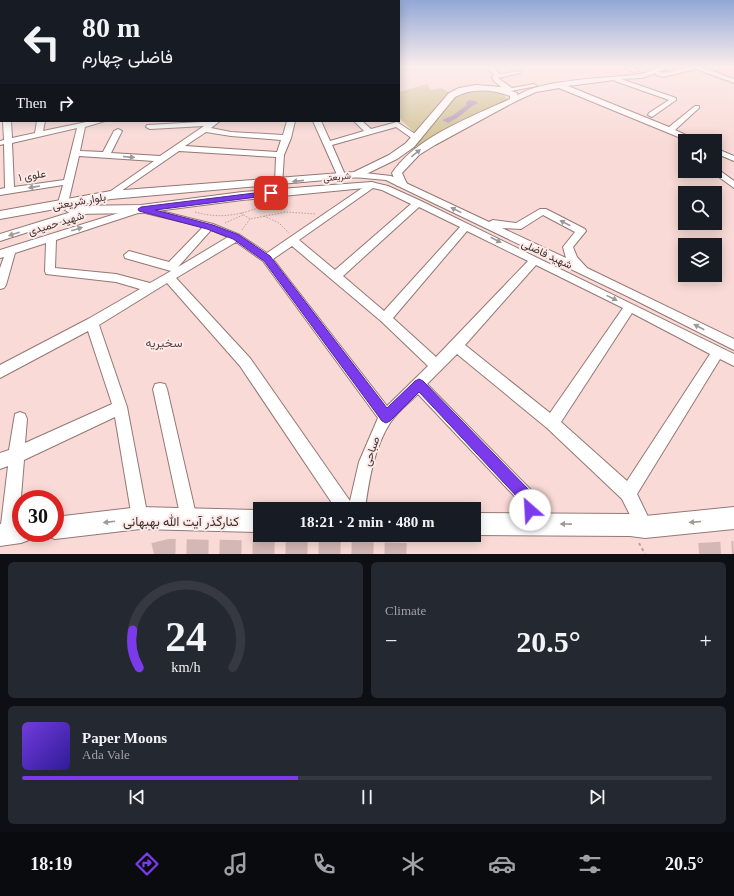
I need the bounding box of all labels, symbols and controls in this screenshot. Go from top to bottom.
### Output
text: 80 m [82,12,140,43]
icon: left [16,16,68,68]
text: فاضلی چهارم [82,47,173,67]
icon: right [55,92,77,114]
text: Then [16,95,47,111]
map controls [678,134,722,282]
button: sound [678,134,722,178]
one-way arrow [410,149,421,158]
one-way arrow [122,153,135,160]
street label: علوی ۱ [17,167,47,184]
street label: شریعتی [323,171,351,184]
pin [254,176,288,210]
one-way arrow [292,178,304,184]
icon: arrive [260,182,282,204]
one-way arrow [28,184,40,190]
button: search [678,186,722,230]
street label: بلوار شریعتی [51,190,107,213]
one-way arrow [450,207,462,213]
street label: شهید حمیدی [26,209,86,238]
one-way arrow [559,219,571,226]
one-way arrow [72,226,84,232]
one-way arrow [8,231,20,237]
one-way arrow [490,237,501,244]
street label: شهید فاضلی [519,237,575,272]
button: layers [678,238,722,282]
one-way arrow [607,295,618,301]
one-way arrow [694,324,705,330]
district label: سخیریه [145,336,183,351]
street label: صباحی [360,435,383,468]
position arrow [509,489,551,531]
speed limit sign: 30 [12,490,64,542]
street label: کنارگذر آیت الله بهبهانی [123,514,239,530]
text: 18:21 · 2 min · 480 m [300,514,435,530]
one-way arrow [103,518,115,525]
one-way arrow [689,519,701,525]
one-way arrow [559,521,572,527]
text: Climate [385,603,426,618]
text: 24 [165,614,207,660]
text: 20.5° [516,625,581,658]
text: − [385,628,397,653]
text: + [700,628,712,653]
text: km/h [171,659,200,675]
text: Paper Moons [82,730,167,746]
text: Ada Vale [82,747,130,762]
icon: previous [126,786,148,808]
icon: pause [356,786,378,808]
icon: next [586,786,608,808]
icon: directions [133,850,161,878]
icon: music [222,850,250,878]
icon: phone [310,850,338,878]
icon: climate [399,850,427,878]
icon: car [488,850,516,878]
icon: filters [576,850,604,878]
text: 18:19 [30,854,72,874]
text: 20.5° [665,854,704,874]

